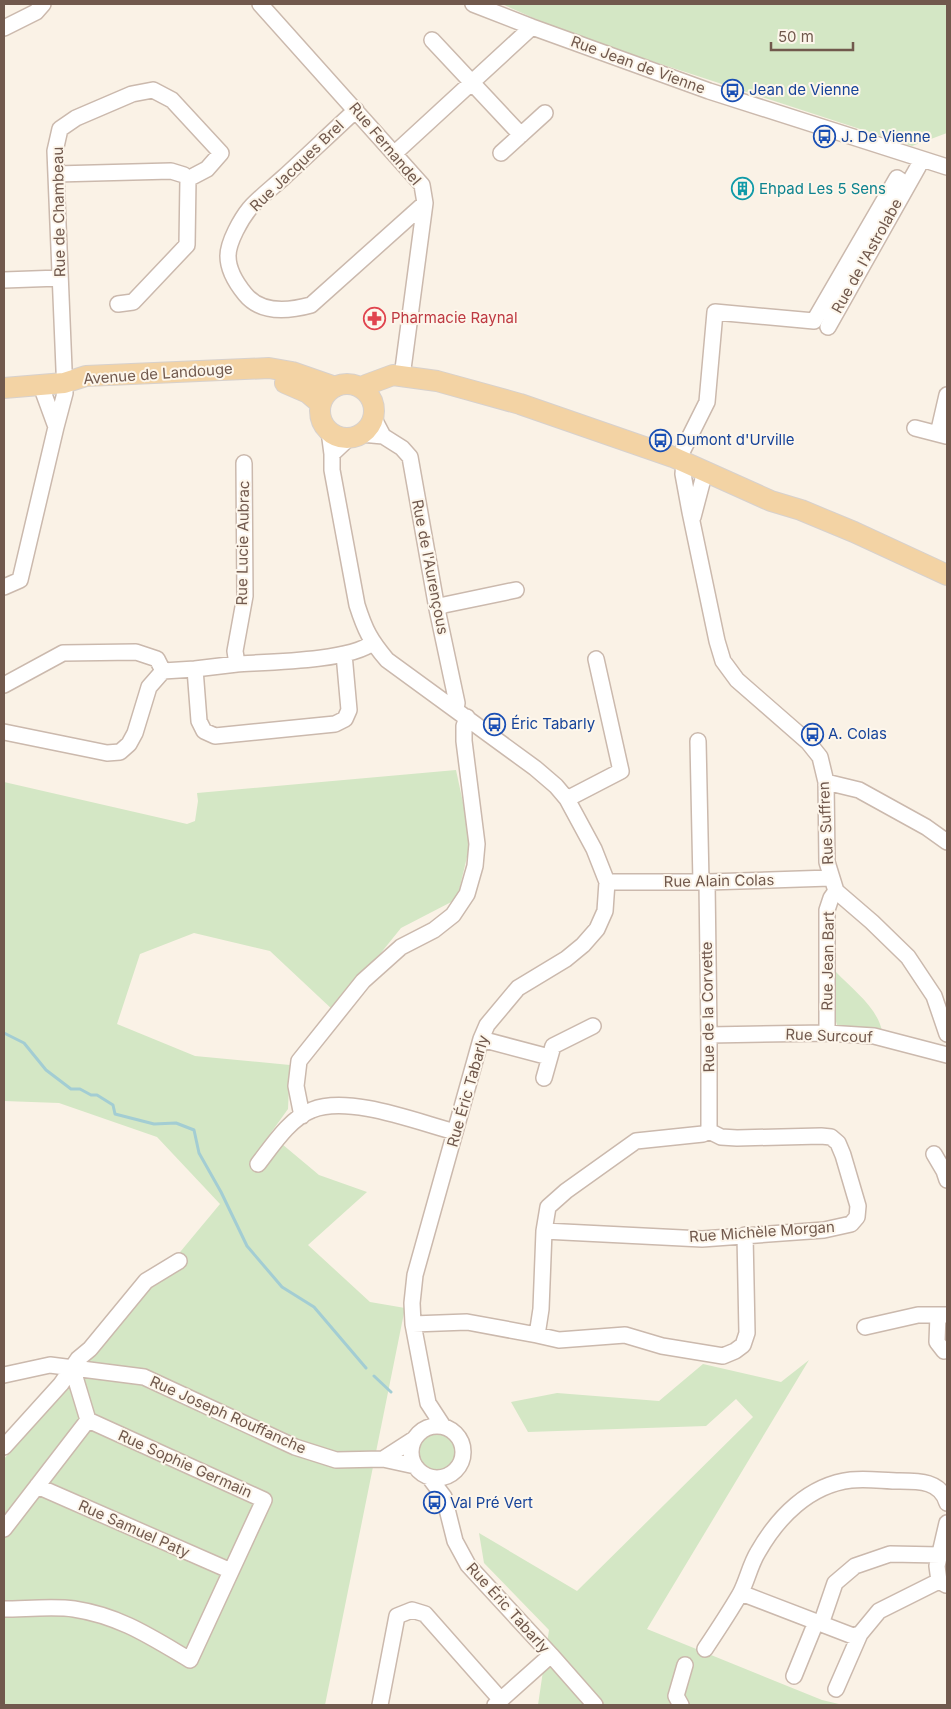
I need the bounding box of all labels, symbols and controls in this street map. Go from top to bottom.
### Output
scale bar [771,20,854,52]
text: 50 m [778,27,814,46]
street label: Rue Jean de Vienne [568,31,708,98]
bus stop icon: Jean de Vienne [721,78,745,102]
place label: Jean de Vienne [749,80,859,99]
street label: Rue Fernandel [345,98,425,189]
street label: Rue Jacques Brel [246,116,348,215]
bus stop icon: J. De Vienne [813,125,837,149]
place label: J. De Vienne [841,127,931,146]
street label: Rue de Chambeau [48,147,69,277]
building icon: Ehpad Les 5 Sens [731,177,755,201]
place label: Ehpad Les 5 Sens [759,179,886,198]
street label: Rue de l'Astrolabe [827,195,906,316]
pharmacy icon: Pharmacie Raynal [363,306,387,330]
place label: Pharmacie Raynal [391,308,518,327]
street label: Avenue de Landouge [83,359,233,388]
bus stop icon: Dumont d'Urville [648,428,672,452]
place label: Dumont d'Urville [676,430,795,449]
street label: Rue Lucie Aubrac [232,480,253,606]
street label: Rue de l'Aurençous [408,498,453,636]
bus stop icon: Éric Tabarly [483,712,507,736]
place label: Éric Tabarly [511,714,596,733]
bus stop icon: A. Colas [800,722,824,746]
place label: A. Colas [828,724,887,743]
street label: Rue Suffren [814,781,837,865]
street label: Rue Alain Colas [664,870,774,891]
street label: Rue Jean Bart [817,911,838,1011]
street label: Rue de la Corvette [697,942,718,1073]
street label: Rue Surcouf [785,1024,873,1047]
street label: Rue Éric Tabarly [442,1032,493,1149]
street label: Rue Michèle Morgan [689,1217,835,1246]
street label: Rue Joseph Rouffanche [147,1371,309,1458]
street label: Rue Sophie Germain [115,1425,255,1502]
bus stop icon: Val Pré Vert [422,1491,446,1515]
place label: Val Pré Vert [450,1493,533,1512]
street label: Rue Samuel Paty [76,1496,193,1562]
street label: Rue Éric Tabarly [463,1558,554,1657]

